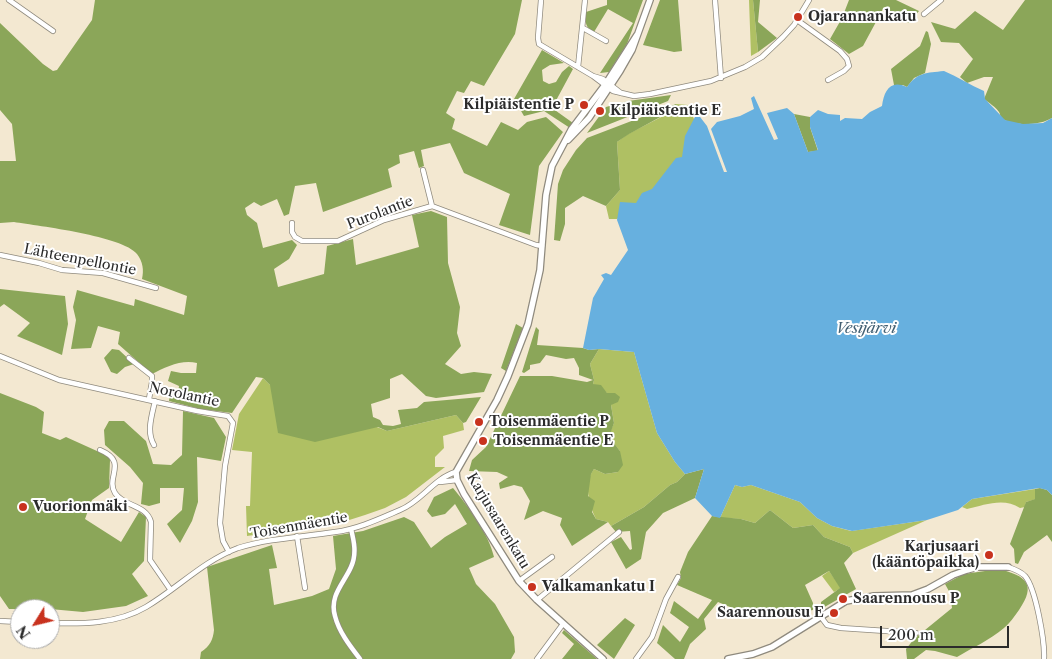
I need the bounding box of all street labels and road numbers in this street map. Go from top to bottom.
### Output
street label: Purolantie [345,193,415,233]
street label: Lähteenpellontie [22,241,138,279]
street label: Norolantie [147,379,221,411]
street label: Karjusaarenkatu [463,470,533,572]
street label: Toisenmäentie [249,509,349,543]

